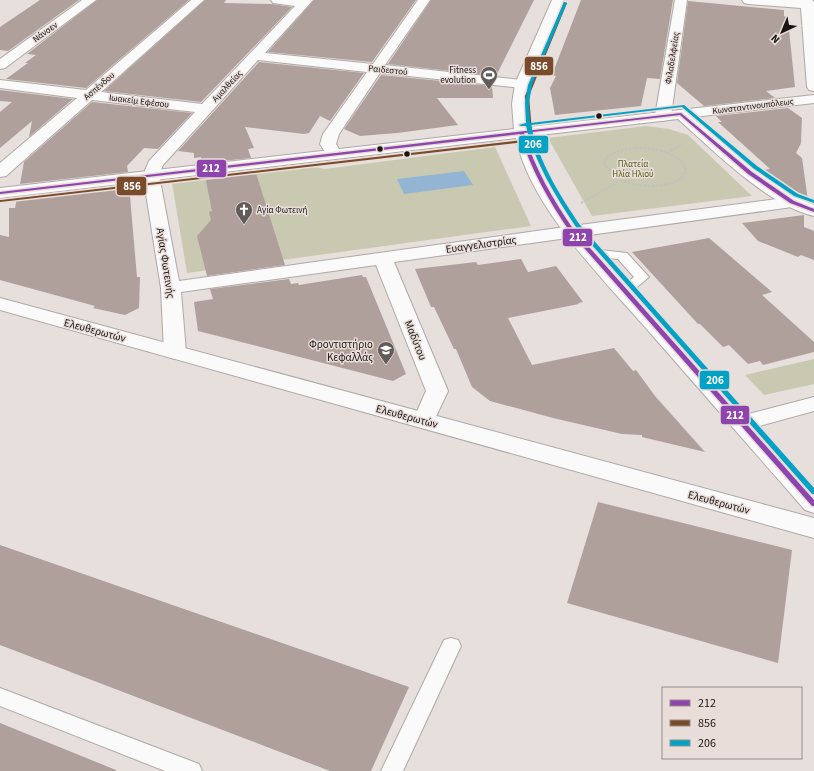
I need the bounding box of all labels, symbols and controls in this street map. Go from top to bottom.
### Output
north arrow [762,12,802,52]
street label: Νάνσεν [30,18,61,46]
street label: Φιλαδελφείας [662,31,683,85]
text: N [768,31,783,47]
line badge: 856 [524,56,554,76]
text: 856 [530,59,548,74]
street label: Ραιδεστού [368,62,409,79]
place label: Fitness evolution [440,64,476,87]
sports icon: Fitness evolution [479,65,499,90]
street label: Αμαλθείας [209,67,246,105]
street label: Ασπένδου [81,69,118,104]
street label: Ιωακείμ Εφέσου [108,91,170,112]
street label: Κωνσταντινουπόλεως [712,95,795,118]
unlabelled marker [594,111,604,121]
line badge: 206 [518,135,549,154]
text: 206 [524,137,542,152]
unlabelled marker [375,144,385,154]
unlabelled marker [402,149,412,159]
park label: Πλατεία Ηλία Ηλιού [612,158,654,181]
line badge: 212 [196,159,227,178]
text: 212 [202,161,220,176]
line badge: 856 [116,176,147,196]
text: 856 [123,179,141,194]
church icon: Αγία Φωτεινή [234,200,254,225]
place label: Αγία Φωτεινή [257,204,308,217]
street label: Αγίας Φωτεινής [153,227,179,300]
line badge: 212 [562,228,593,247]
text: 212 [569,230,587,245]
street label: Ευαγγελιστρίας [445,232,518,257]
street label: Ελευθερωτών [62,315,127,346]
street label: Μαδύτου [401,318,430,362]
place label: Φροντιστήριο Κεφαλλάς [309,337,373,365]
school or university icon: Φροντιστήριο Κεφαλλάς [376,340,396,365]
line badge: 206 [699,370,730,390]
text: 206 [706,373,724,388]
street label: Ελευθερωτών [374,401,439,432]
line badge: 212 [720,405,750,425]
text: 212 [726,408,744,423]
street label: Ελευθερωτών [686,487,751,518]
legend [662,687,802,759]
text: 212 [698,695,716,712]
text: 856 [698,715,716,732]
text: 206 [698,735,716,752]

